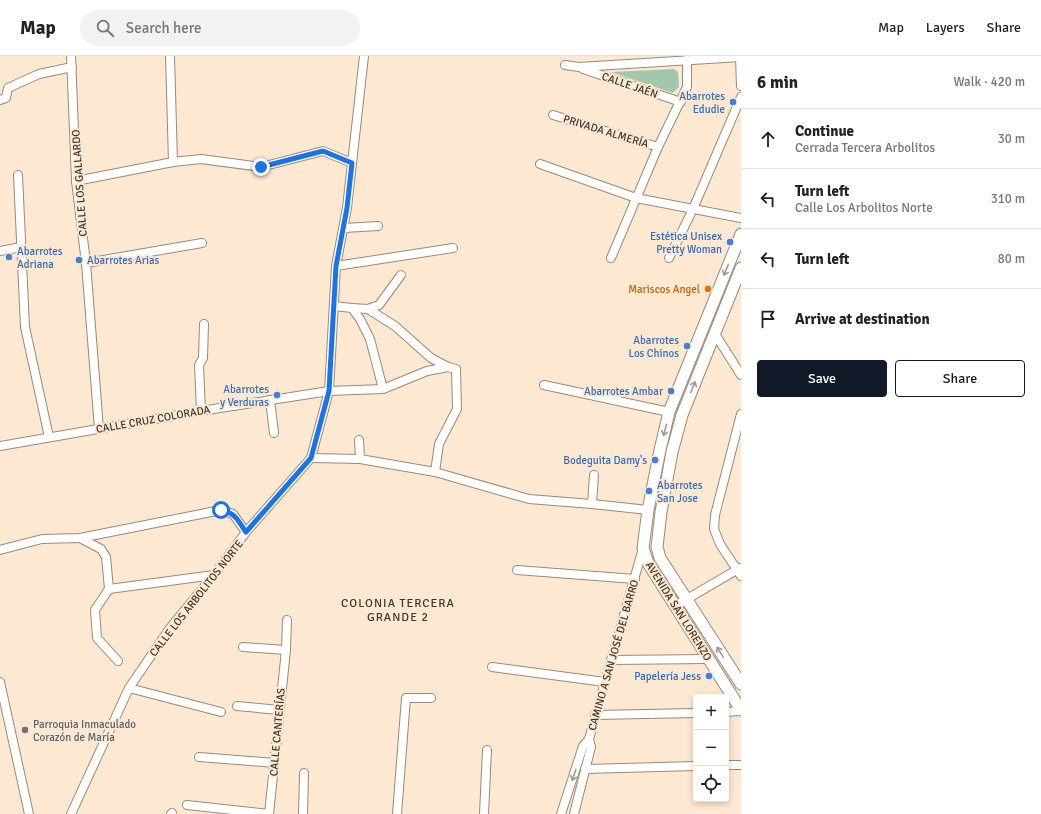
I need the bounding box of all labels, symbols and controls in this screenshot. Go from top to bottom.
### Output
search box [80,10,360,46]
text: Map [20,16,56,40]
icon: search [94,17,116,39]
text: Search here [126,19,201,37]
text: Map [878,19,904,36]
text: Layers [926,19,965,36]
text: Share [987,19,1021,36]
street label: CALLE JAÉN [600,69,660,101]
text: 6 min [757,72,798,93]
text: Walk · 420 m [954,74,1025,90]
place label: Abarrotes Edudie [679,90,725,116]
marker: Abarrotes Edudie [728,97,738,107]
street label: PRIVADA ALMERÍA [562,111,651,151]
text: Continue [795,122,854,140]
icon: ahead [757,128,779,150]
street label: CALLE LOS GALLARDO [69,129,90,237]
text: 30 m [998,131,1025,147]
text: Cerrada Tercera Arbolitos [795,140,935,156]
route end [252,158,270,176]
text: Turn left [795,182,849,200]
icon: left [757,188,779,210]
text: 310 m [991,191,1025,207]
text: Calle Los Arbolitos Norte [795,200,933,216]
place label: Estética Unisex Pretty Woman [650,230,722,256]
marker: Estética Unisex Pretty Woman [725,237,735,247]
place label: Abarrotes Adriana [17,245,63,271]
icon: left [757,248,779,270]
text: Turn left [795,250,849,268]
text: 80 m [998,251,1025,267]
marker: Abarrotes Adriana [4,252,14,262]
place label: Abarrotes Arias [87,254,160,267]
marker: Abarrotes Arias [74,255,84,265]
one-way arrow [722,263,730,275]
place label: Mariscos Angel [628,283,700,296]
marker: Mariscos Angel [703,284,713,294]
icon: arrive [757,308,779,330]
text: Arrive at destination [795,310,930,328]
place label: Abarrotes Los Chinos [628,334,679,360]
marker: Abarrotes Los Chinos [682,341,692,351]
button: Save [757,360,887,397]
button: Share [895,360,1025,397]
one-way arrow [690,381,698,393]
place label: Abarrotes y Verduras [220,383,269,409]
place label: Abarrotes Ambar [584,385,663,398]
marker: Abarrotes Ambar [666,386,676,396]
marker: Abarrotes y Verduras [272,390,282,400]
street label: CALLE CRUZ COLORADA [95,403,211,436]
one-way arrow [661,424,668,437]
place label: Bodeguita Damy's [563,454,647,467]
marker: Bodeguita Damy's [650,455,660,465]
place label: Abarrotes San Jose [657,479,703,505]
marker: Abarrotes San Jose [644,486,654,496]
route start [212,501,230,519]
street label: CALLE LOS ARBOLITOS NORTE [147,537,246,659]
street label: AVENIDA SAN LORENZO [643,559,714,663]
street label: CAMINO A SAN JOSÉ DEL BARRO [585,578,641,732]
district label: COLONIA TERCERA GRANDE 2 [341,596,455,625]
one-way arrow [716,646,724,657]
place label: Papelería Jess [634,670,701,683]
marker: Papelería Jess [704,671,714,681]
street label: CALLE CANTERÍAS [266,687,288,777]
map controls [693,694,729,802]
button: + [693,694,729,730]
place label: Parroquia Inmaculado Corazón de María [33,718,136,744]
marker: Parroquia Inmaculado Corazón de María [20,725,30,735]
button: − [693,730,729,766]
button: locate [693,766,729,802]
one-way arrow [570,768,577,781]

